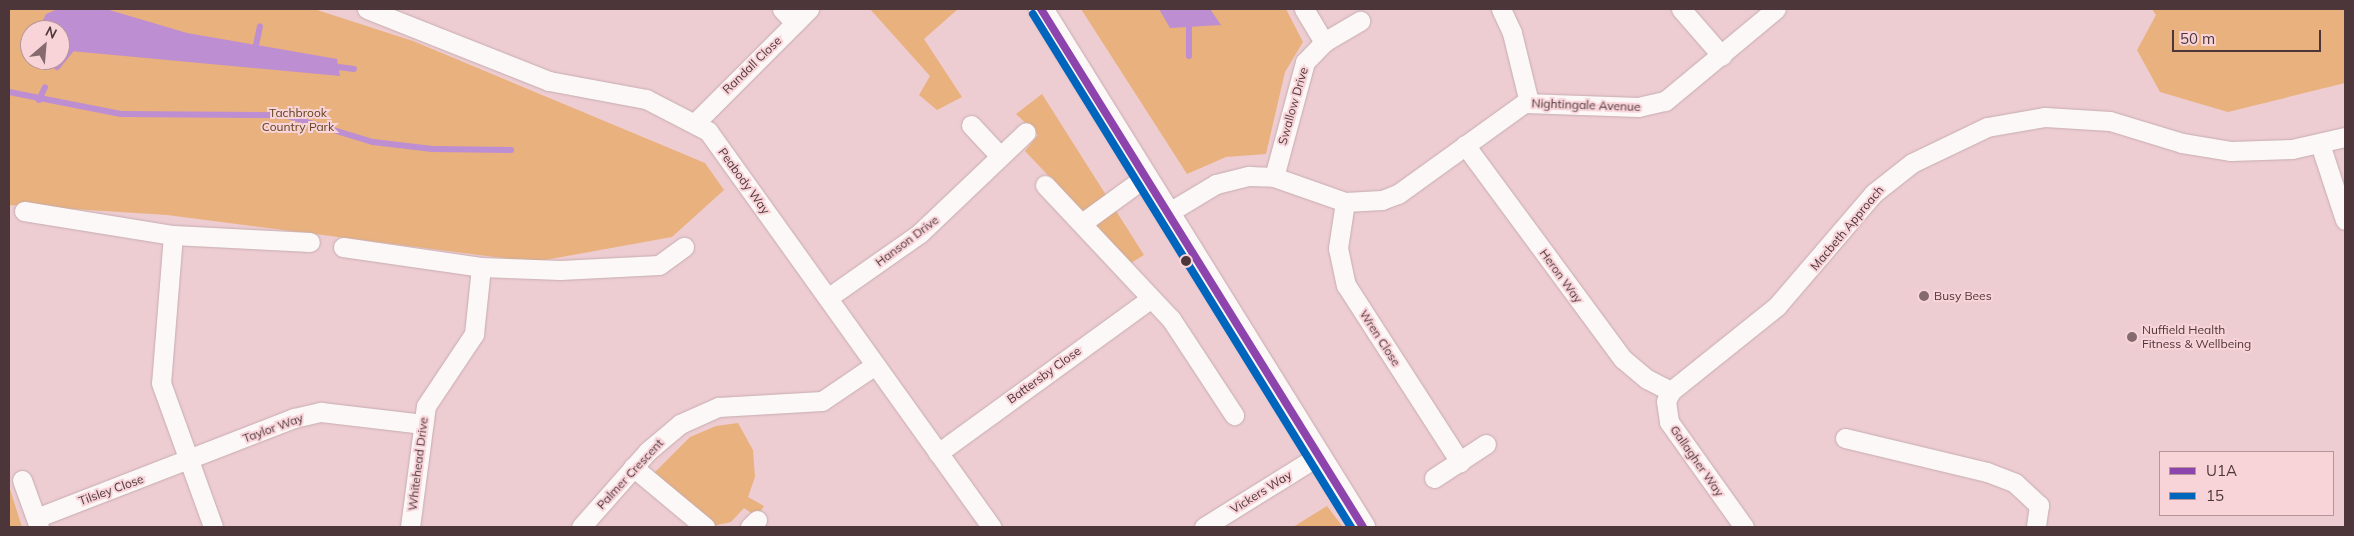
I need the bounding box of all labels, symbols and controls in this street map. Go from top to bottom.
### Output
north arrow [20,20,70,70]
scale bar [2174,20,2323,52]
text: N [43,22,60,43]
text: 50 m [2180,29,2215,48]
street label: Randall Close [720,33,784,97]
street label: Swallow Drive [1275,66,1311,146]
street label: Nightingale Avenue [1531,96,1641,114]
park label: Tachbrook Country Park [262,106,334,134]
street label: Peabody Way [715,145,773,217]
street label: Macbeth Approach [1807,183,1887,273]
street label: Hanson Drive [873,213,941,269]
street label: Heron Way [1537,246,1585,306]
unlabelled marker [1181,256,1191,266]
place label: Busy Bees [1934,289,1992,303]
marker: Busy Bees [1918,290,1930,302]
street label: Wren Close [1357,307,1403,369]
place label: Nuffield Health Fitness & Wellbeing [2142,323,2251,351]
marker: Nuffield Health Fitness & Wellbeing [2126,331,2138,343]
street label: Battersby Close [1004,344,1084,406]
street label: Taylor Way [241,410,305,446]
street label: Whitehead Drive [405,416,431,512]
street label: Gallagher Way [1667,423,1727,499]
street label: Palmer Crescent [594,436,666,512]
legend [2159,451,2334,516]
text: U1A [2206,461,2237,480]
street label: Vickers Way [1228,468,1294,516]
street label: Tilsley Close [77,472,145,508]
text: 15 [2206,486,2224,505]

